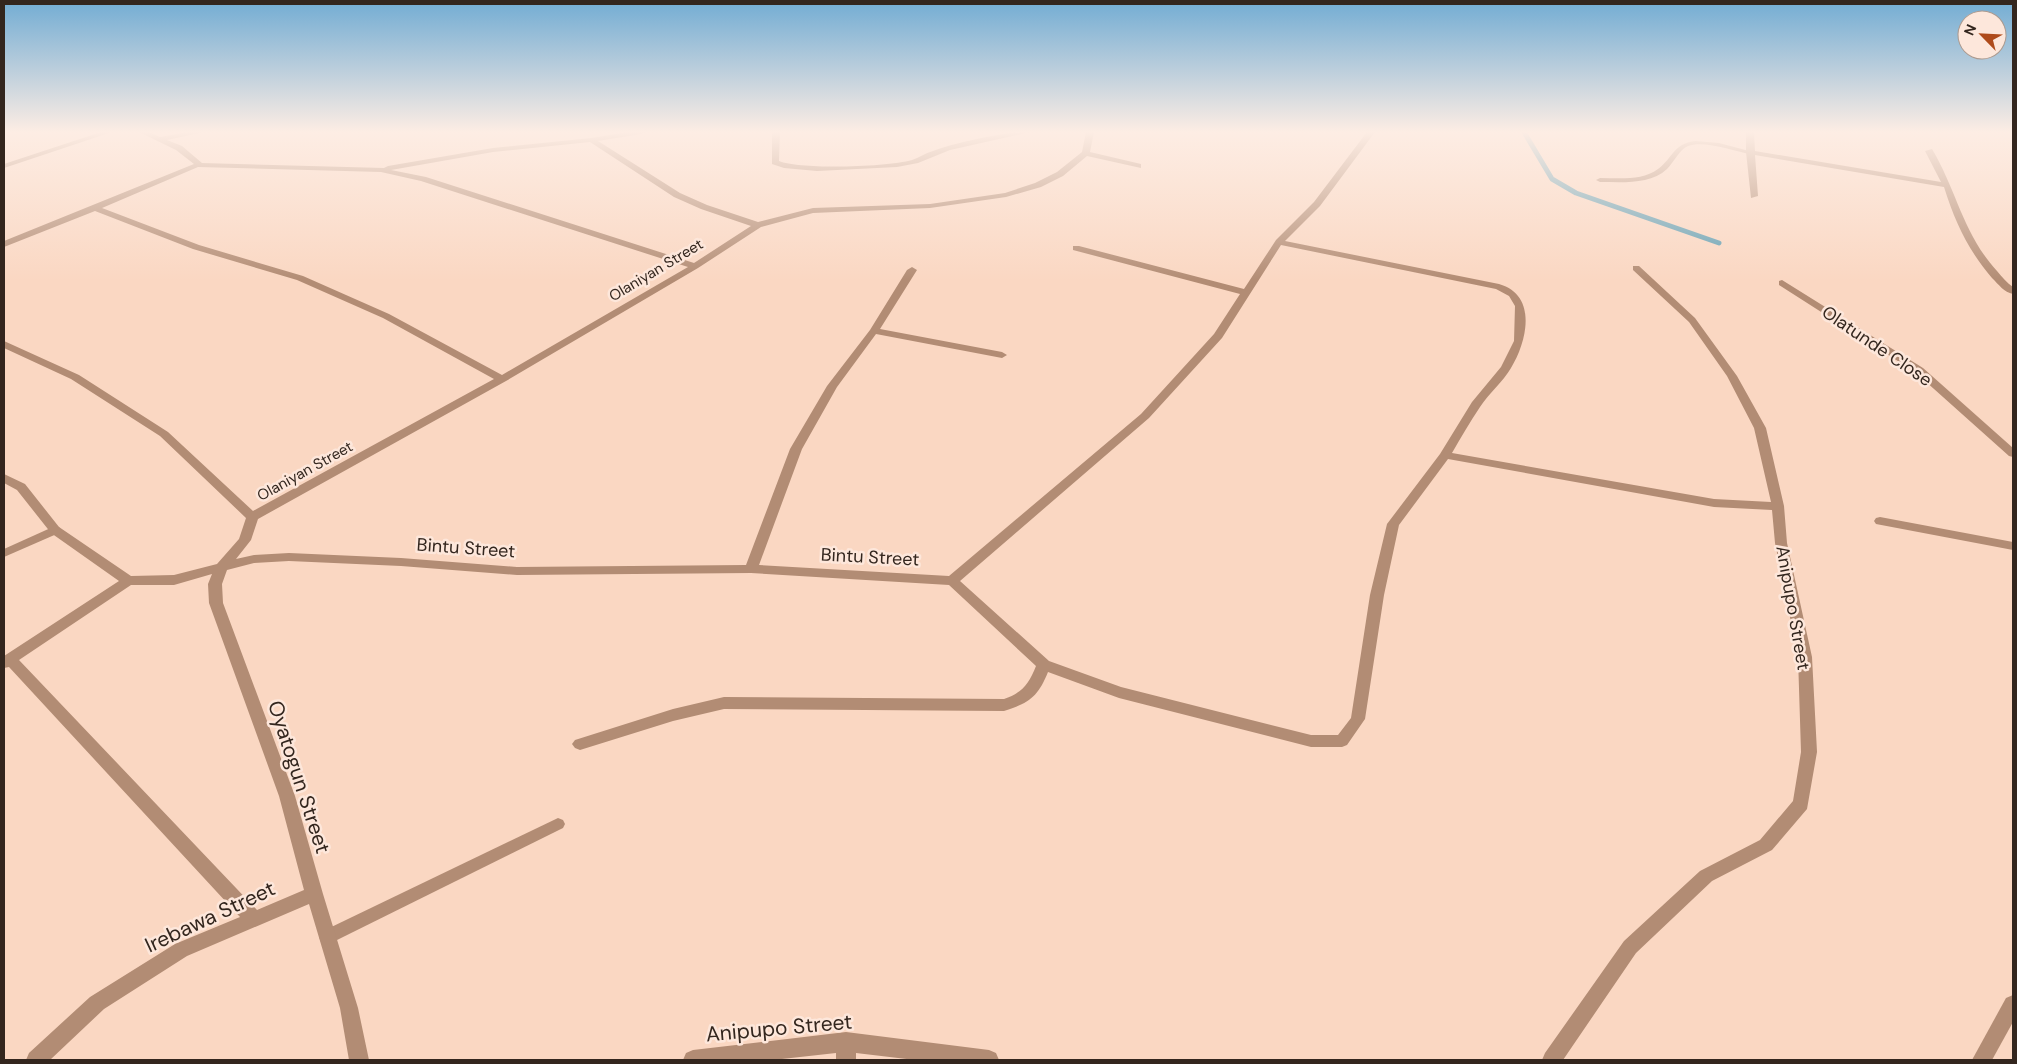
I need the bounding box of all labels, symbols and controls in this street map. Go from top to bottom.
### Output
north arrow [1957,10,2007,60]
text: N [1960,21,1980,38]
street label: Olaniyan Street [605,234,707,306]
street label: Olatunde Close [1817,300,1937,392]
street label: Olaniyan Street [254,436,357,506]
street label: Bintu Street [416,533,516,563]
street label: Bintu Street [820,542,920,572]
street label: Anipupo Street [1770,544,1816,672]
street label: Oyatogun Street [261,697,337,857]
street label: Irebawa Street [140,875,280,959]
street label: Anipupo Street [705,1008,853,1048]

